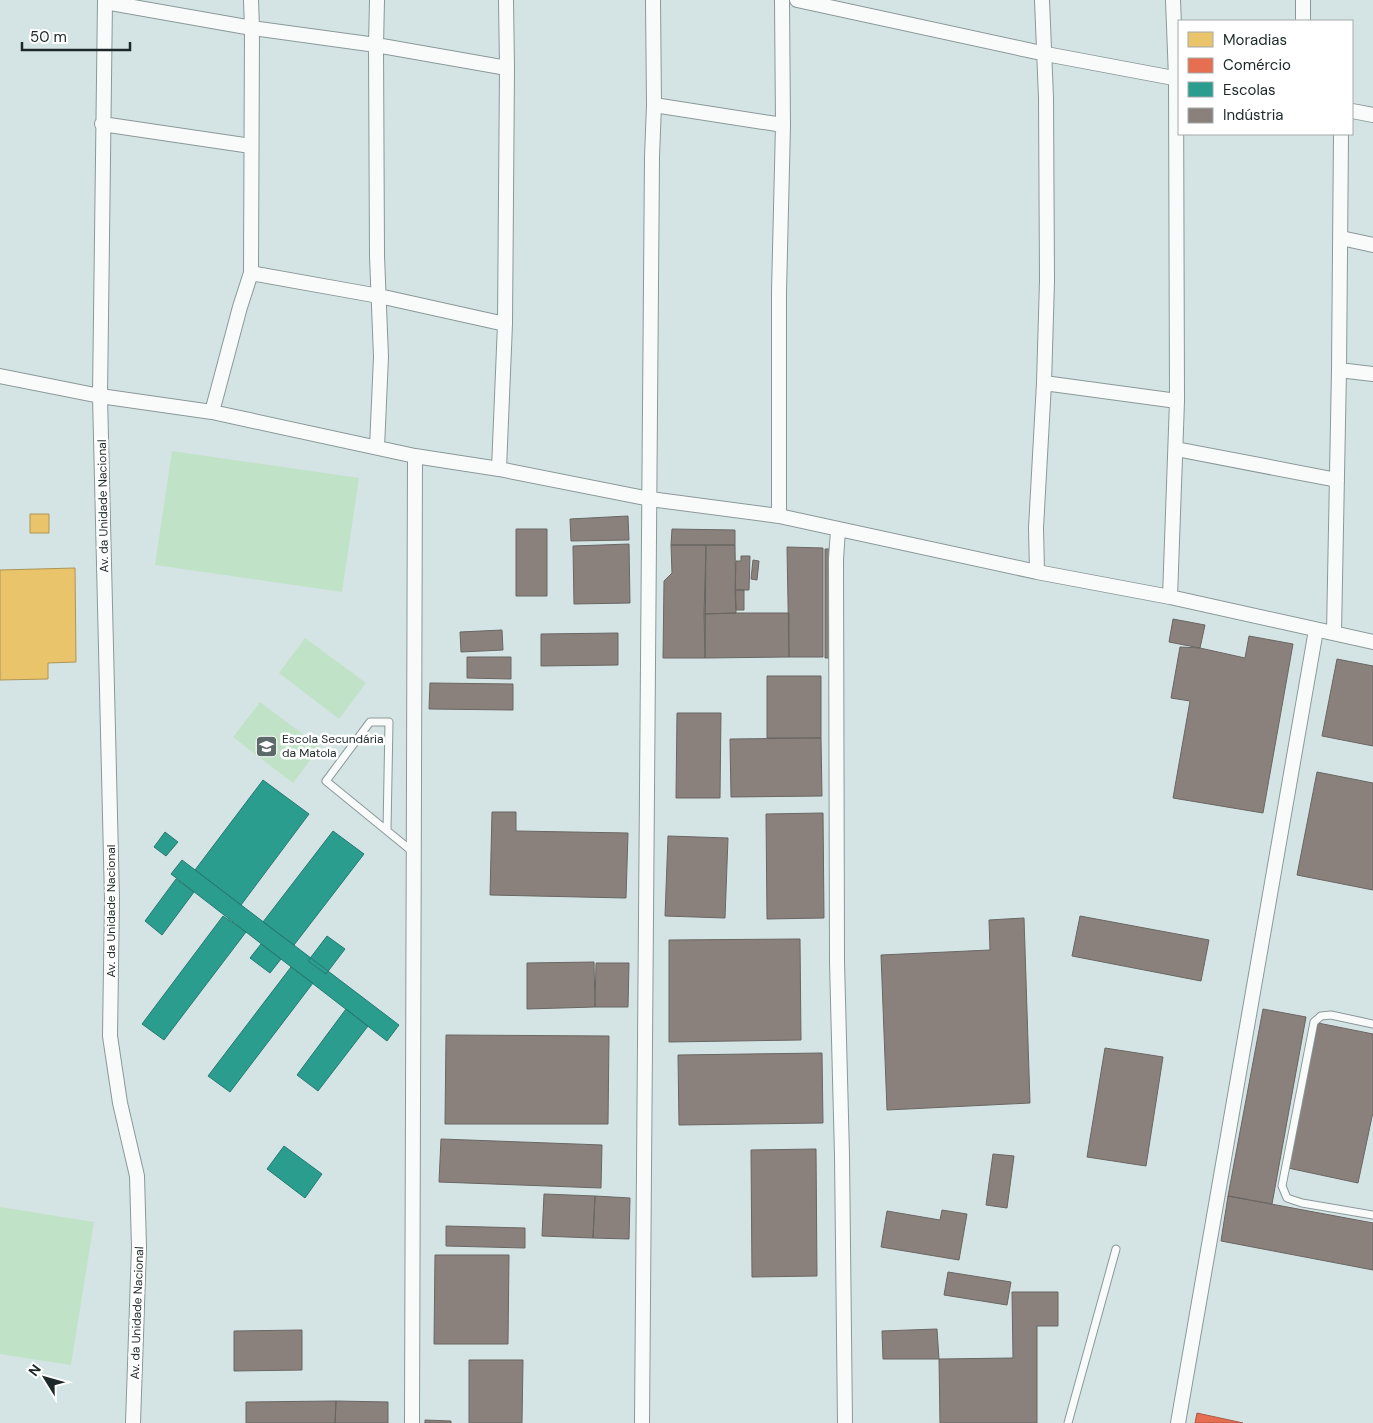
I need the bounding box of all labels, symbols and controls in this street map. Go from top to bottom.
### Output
scale bar [22,20,130,52]
legend [1178,20,1353,135]
text: 50 m [30,27,67,47]
text: Moradias [1223,30,1287,50]
text: Comércio [1223,55,1291,75]
text: Escolas [1223,80,1276,100]
text: Indústria [1223,105,1284,125]
street label: Av. da Unidade Nacional [94,439,112,573]
place label: Escola Secundária da Matola [282,731,384,761]
school or university icon: Escola Secundária da Matola [254,734,278,758]
street label: Av. da Unidade Nacional [103,845,119,978]
street label: Av. da Unidade Nacional [127,1246,147,1380]
north arrow [20,1353,70,1403]
text: N [24,1361,45,1380]

